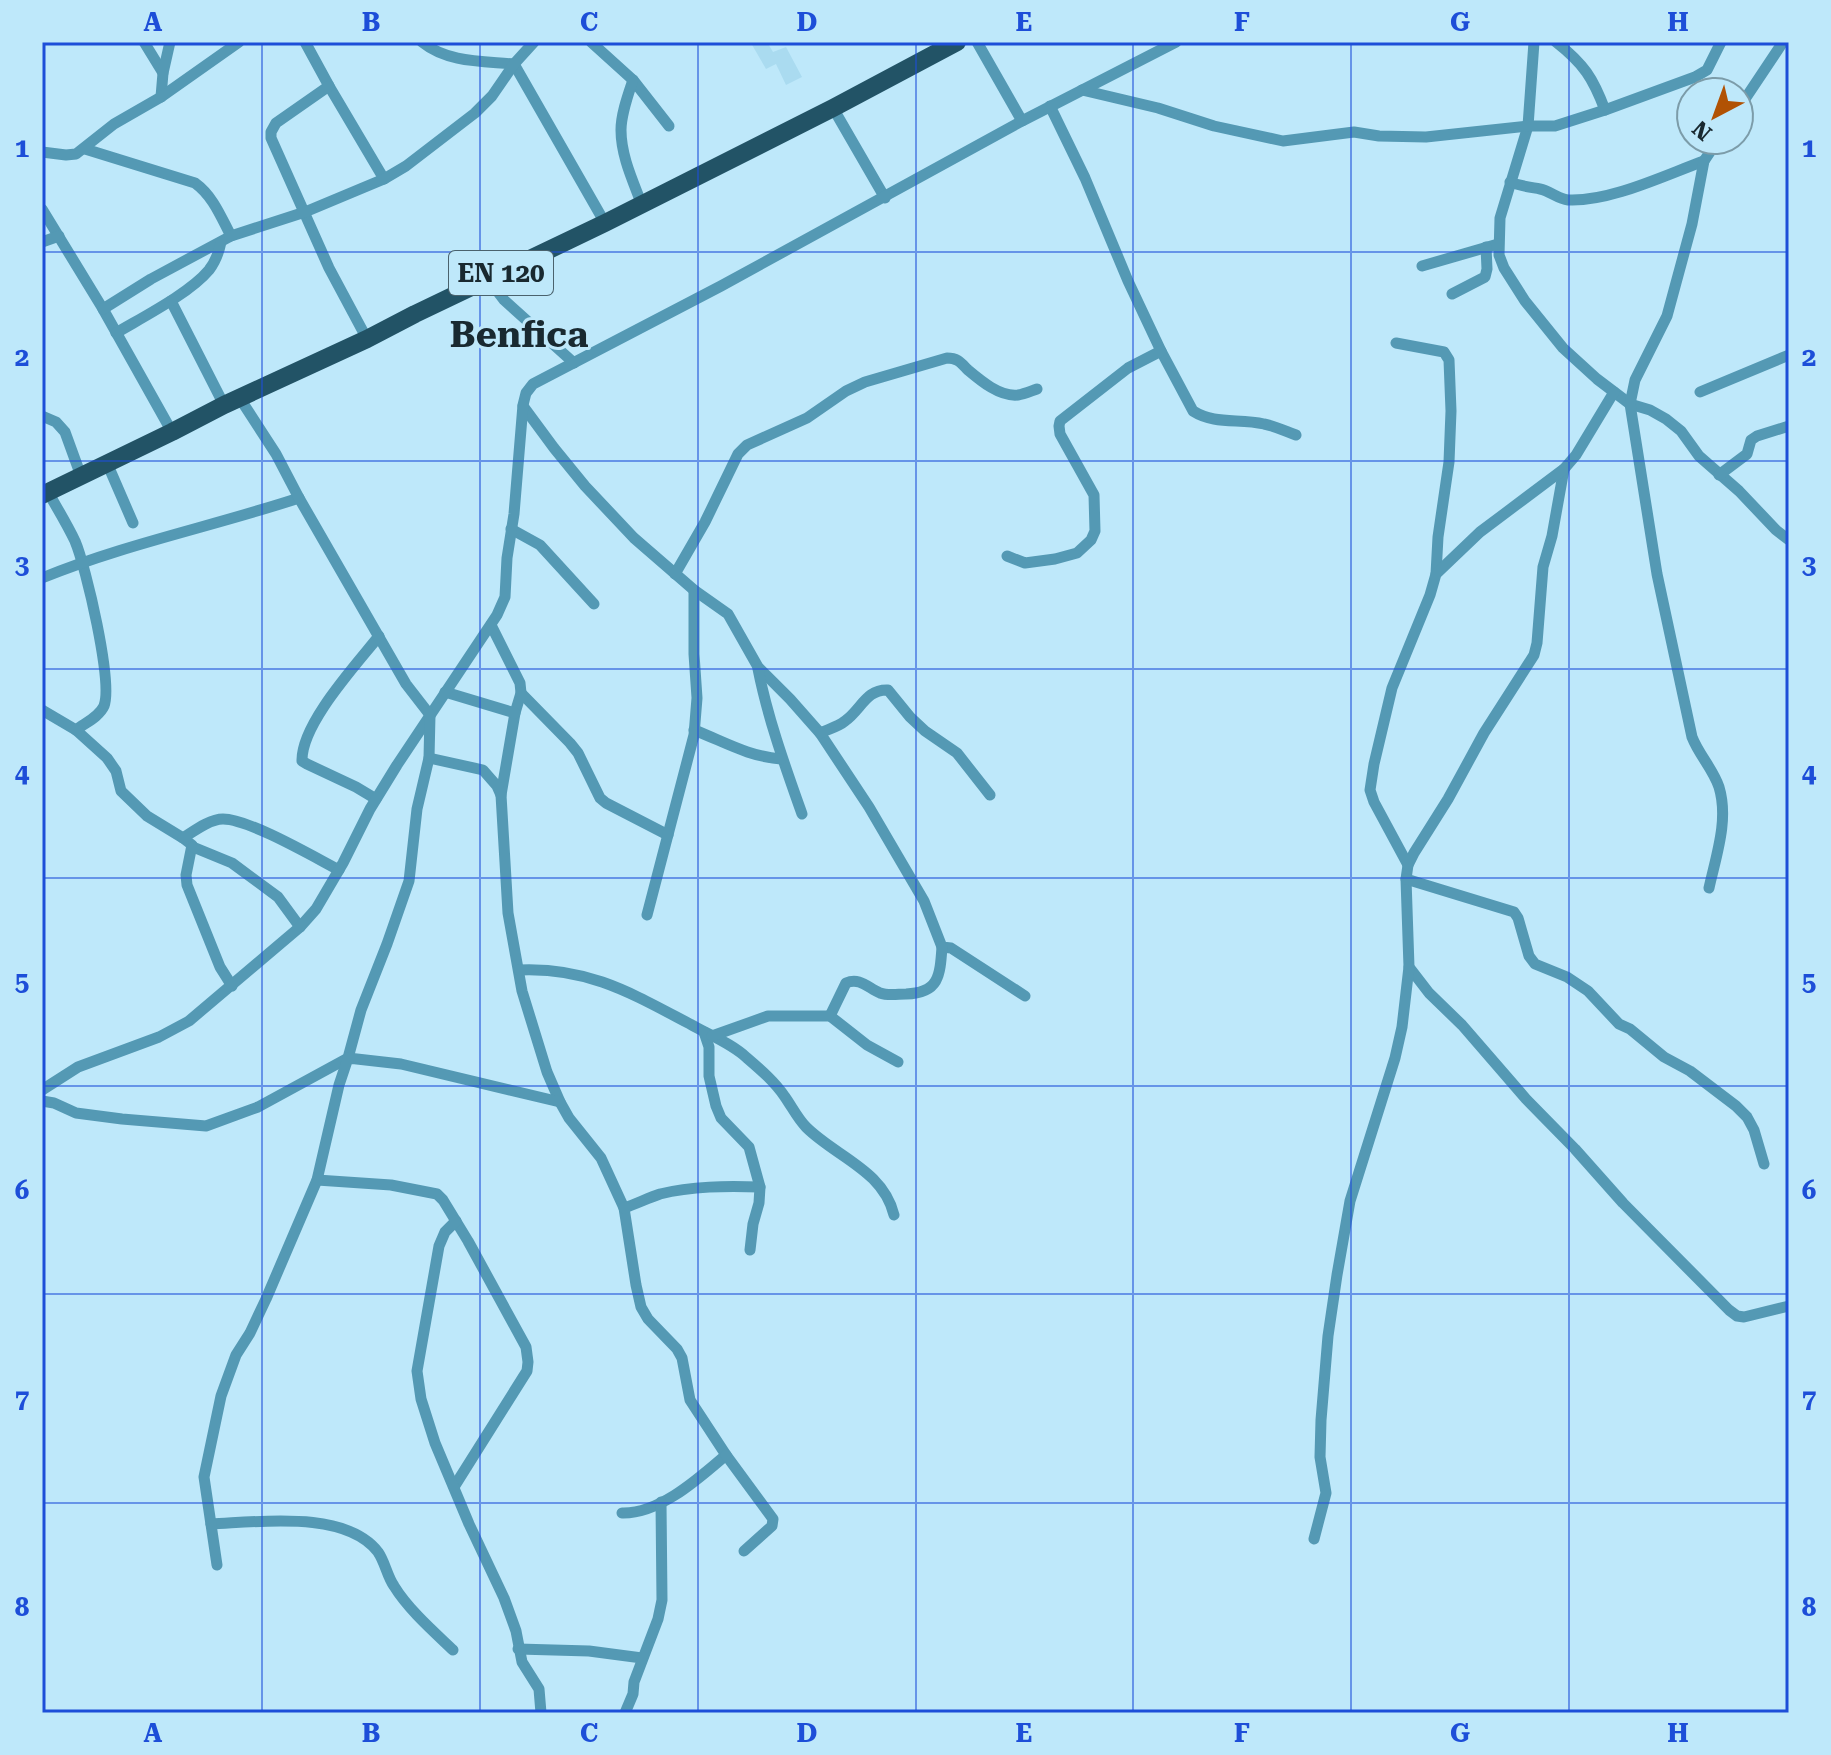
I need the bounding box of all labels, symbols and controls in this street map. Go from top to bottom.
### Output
text: A [144,7,163,37]
text: B [362,7,380,37]
text: C [580,7,598,37]
text: D [797,7,817,37]
text: E [1016,7,1032,37]
text: F [1234,7,1250,37]
text: G [1450,7,1470,37]
text: H [1667,7,1689,37]
north arrow [1675,76,1755,156]
text: N [1688,116,1717,146]
text: 1 [15,133,29,163]
text: 1 [1802,133,1816,163]
road number: EN 120 [449,251,553,295]
district label: Benfica [450,314,588,356]
text: 2 [15,342,29,372]
text: 2 [1802,342,1816,372]
text: 3 [15,550,29,580]
text: 3 [1802,550,1816,580]
text: 4 [15,758,30,788]
text: 4 [1802,758,1817,788]
text: 5 [15,967,29,997]
text: 5 [1802,967,1816,997]
text: 6 [15,1175,29,1205]
text: 6 [1802,1175,1816,1205]
text: 7 [15,1384,29,1414]
text: 7 [1802,1384,1816,1414]
text: 8 [15,1592,30,1622]
text: 8 [1802,1592,1817,1622]
text: A [144,1718,163,1748]
text: B [362,1718,380,1748]
text: C [580,1718,598,1748]
text: D [797,1718,817,1748]
text: E [1016,1718,1032,1748]
text: F [1234,1718,1250,1748]
text: G [1450,1718,1470,1748]
text: H [1667,1718,1689,1748]

